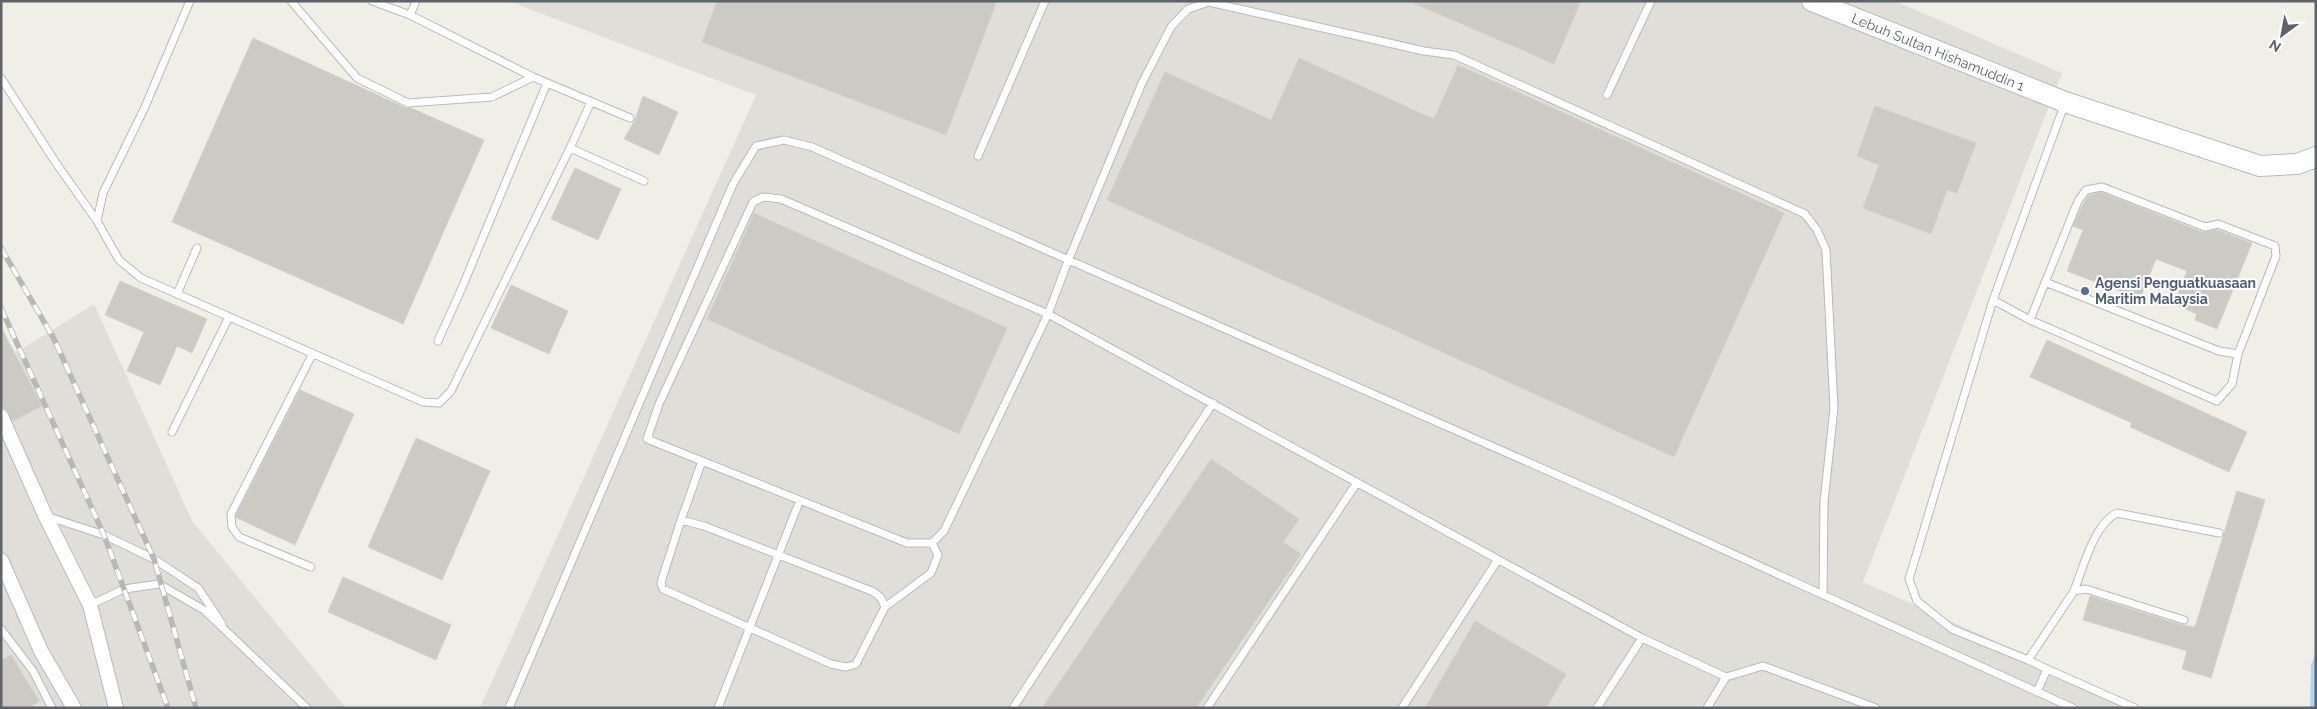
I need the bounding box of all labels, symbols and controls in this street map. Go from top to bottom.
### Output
street label: Lebuh Sultan Hishamuddin 1 [1849,10,2027,94]
north arrow [2257,10,2307,60]
text: N [2266,36,2284,56]
place label: Agensi Penguatkuasaan Maritim Malaysia [2095,275,2256,307]
marker: Agensi Penguatkuasaan Maritim Malaysia [2079,285,2091,297]

